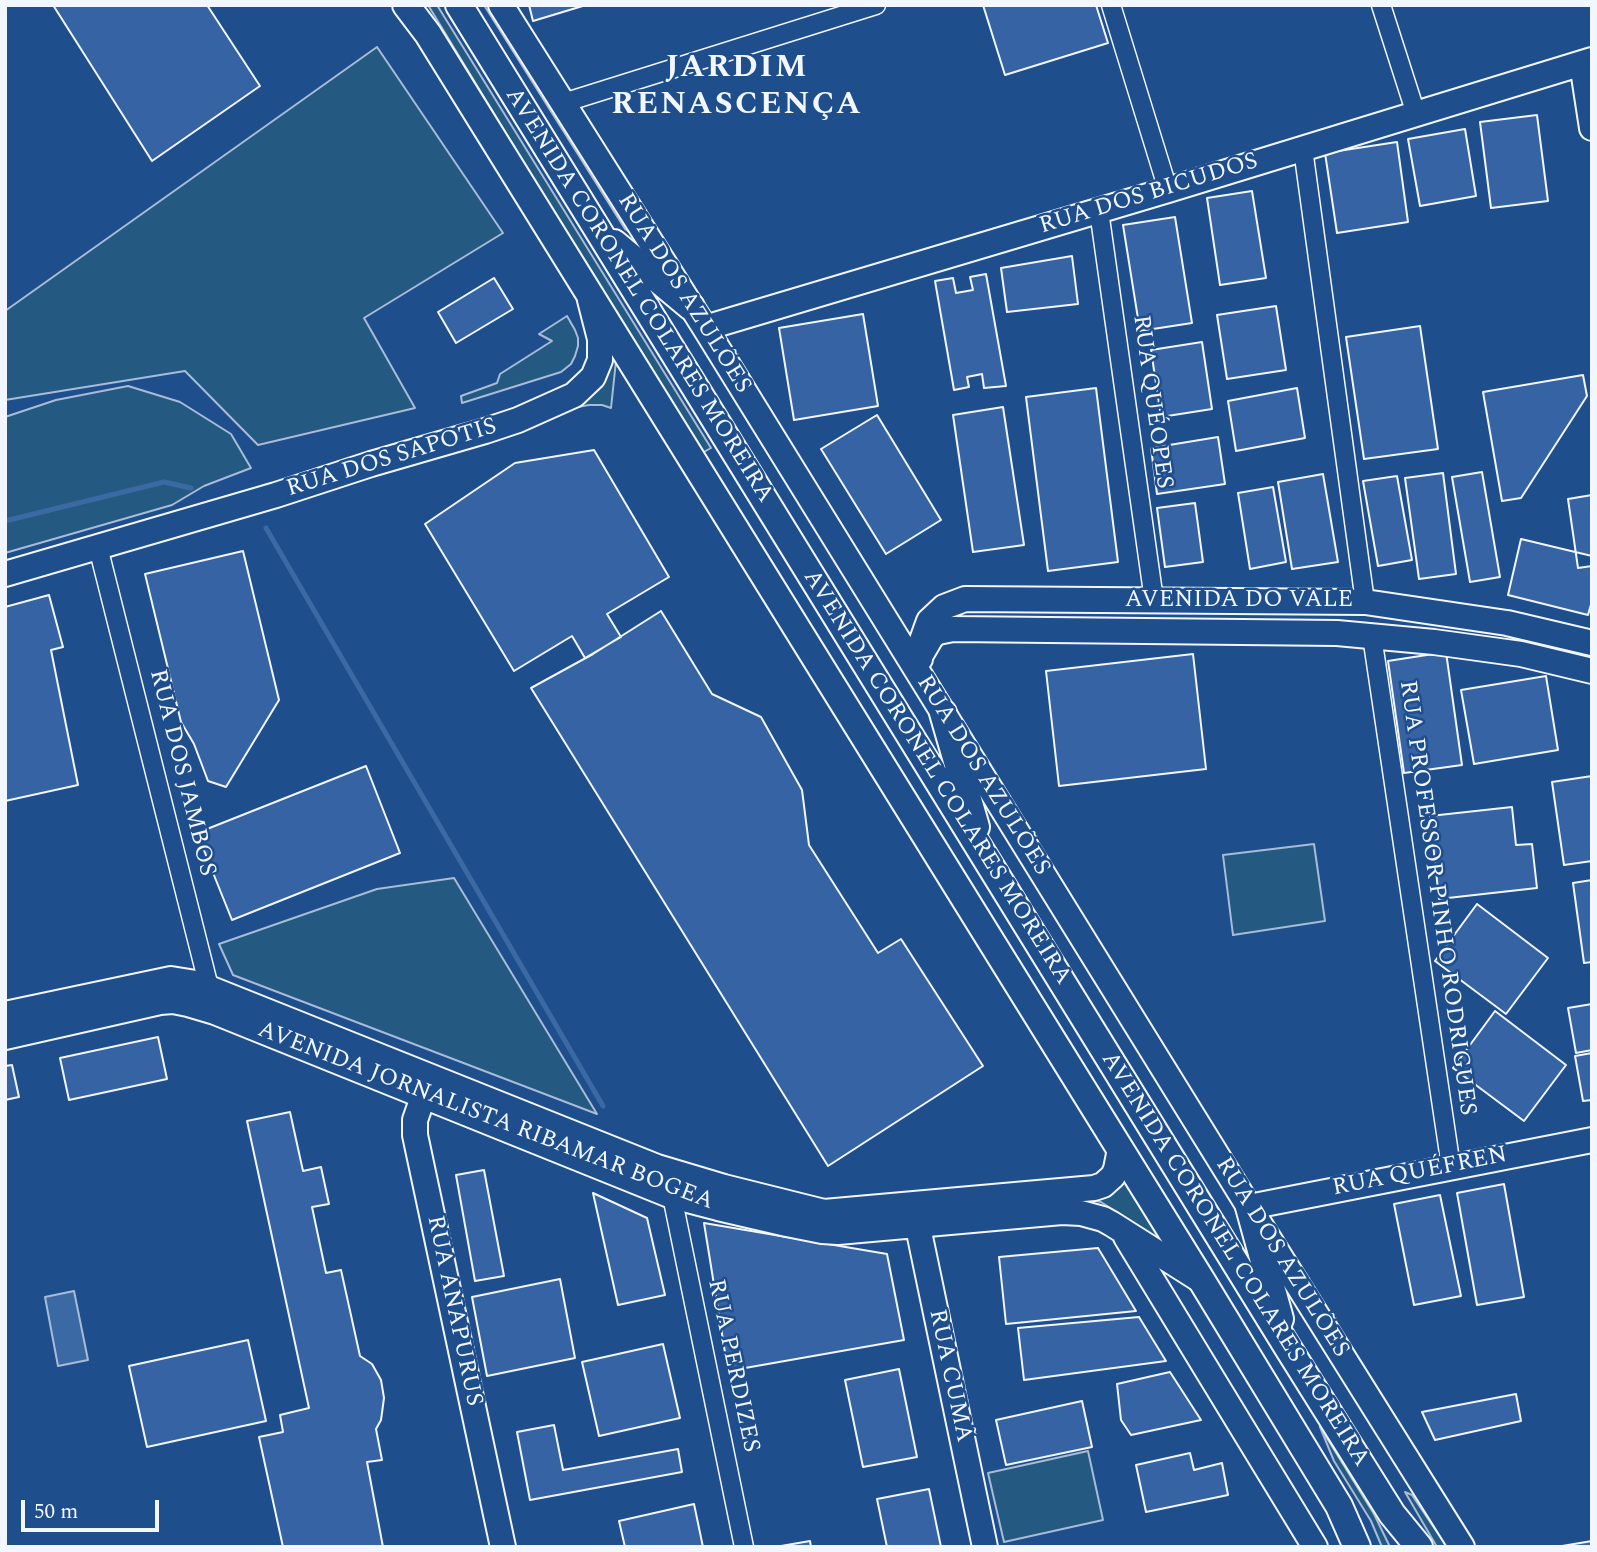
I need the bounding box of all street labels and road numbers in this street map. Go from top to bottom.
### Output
street label: AVENIDA CORONEL COLARES MOREIRA [498,83,778,509]
street label: RUA DOS BICUDOS [1036,148,1262,242]
street label: RUA DOS AZULÕES [610,189,756,399]
street label: RUA QUÉOPES [1125,313,1177,491]
street label: RUA DOS SAPOTIS [283,413,501,505]
street label: AVENIDA CORONEL COLARES MOREIRA [796,565,1076,991]
street label: AVENIDA DO VALE [1125,587,1353,615]
street label: RUA DOS JAMBOS [141,667,221,879]
street label: RUA DOS AZULÕES [909,671,1055,881]
street label: RUA PROFESSOR PINHO RODRIGUES [1391,679,1481,1117]
street label: AVENIDA JORNALISTA RIBAMAR BOGEA [253,1016,717,1218]
street label: AVENIDA CORONEL COLARES MOREIRA [1094,1047,1374,1473]
street label: RUA QUÉFREN [1330,1142,1510,1204]
street label: RUA DOS AZULÕES [1208,1153,1354,1363]
street label: RUA ANAPURUS [419,1213,487,1409]
street label: RUA PERDIZES [700,1277,764,1455]
street label: RUA CUMÃ [921,1307,977,1445]

